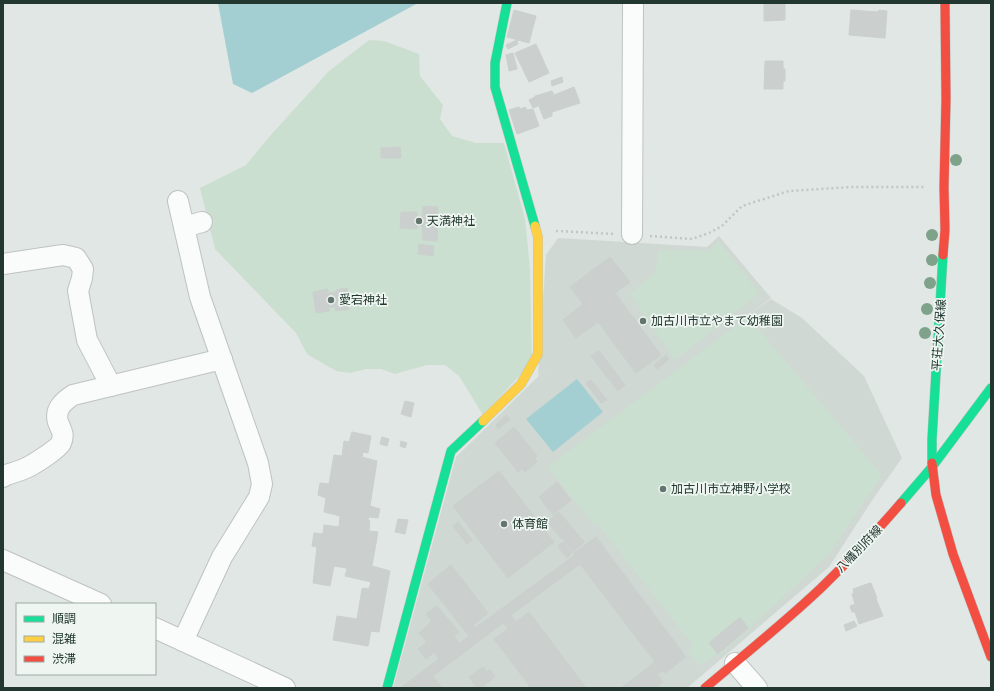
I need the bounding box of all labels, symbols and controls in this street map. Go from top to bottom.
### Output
place label: 天満神社 [427,212,475,229]
marker: 天満神社 [414,216,424,226]
place label: 愛宕神社 [339,291,387,308]
marker: 愛宕神社 [326,295,336,305]
street label: 平荘大久保線 [928,298,949,371]
place label: 加古川市立やまて幼稚園 [651,312,783,329]
marker: 加古川市立やまて幼稚園 [638,316,648,326]
place label: 加古川市立神野小学校 [671,480,791,497]
marker: 加古川市立神野小学校 [658,484,668,494]
place label: 体育館 [512,515,548,532]
marker: 体育館 [499,519,509,529]
street label: 八幡別府線 [832,521,886,576]
legend [16,603,156,675]
text: 順調 [52,610,76,627]
text: 混雑 [52,630,76,647]
text: 渋滞 [52,650,76,667]

